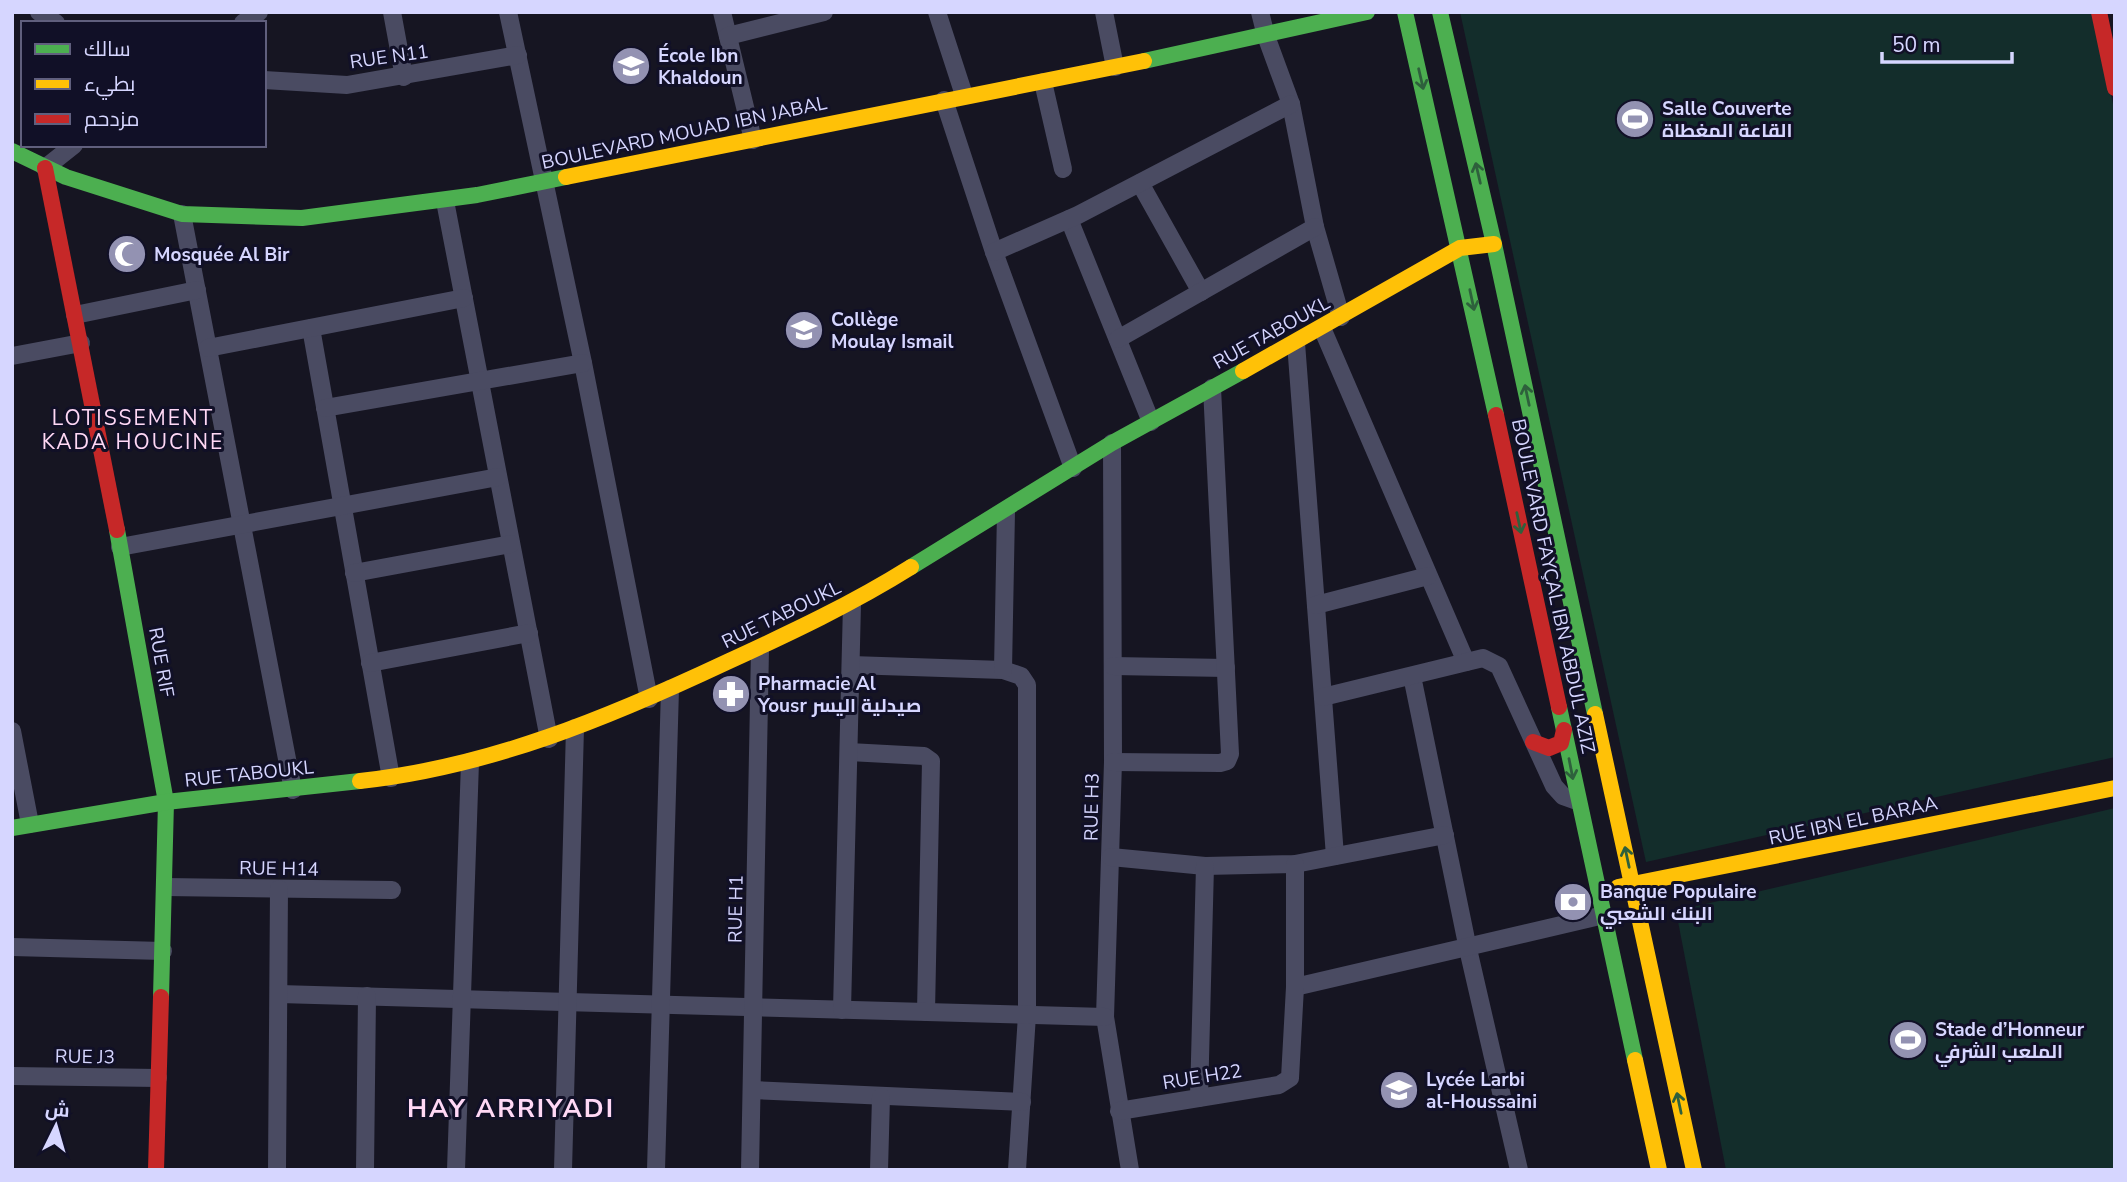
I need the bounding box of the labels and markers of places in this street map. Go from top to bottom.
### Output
place label: École Ibn Khaldoun [658,43,743,91]
school or university icon: École Ibn Khaldoun [610,45,652,87]
place label: Salle Couverte القاعة المغطاة [1662,96,1792,144]
sports icon: Salle Couverte القاعة المغطاة [1614,98,1656,140]
mosque icon: Mosquée Al Bir [106,233,148,275]
place label: Mosquée Al Bir [154,242,290,268]
place label: Collège Moulay Ismail [831,307,954,355]
school or university icon: Collège Moulay Ismail [783,309,825,351]
place label: Pharmacie Al Yousr صيدلية اليسر [757,671,921,719]
pharmacy icon: Pharmacie Al Yousr صيدلية اليسر [710,673,752,715]
place label: Banque Populaire البنك الشعبي [1600,879,1757,929]
bank icon: Banque Populaire البنك الشعبي [1552,881,1594,923]
place label: Stade d’Honneur الملعب الشرفي [1935,1017,2085,1067]
sports icon: Stade d’Honneur الملعب الشرفي [1887,1019,1929,1061]
place label: Lycée Larbi al-Houssaini [1426,1067,1537,1115]
school or university icon: Lycée Larbi al-Houssaini [1378,1069,1420,1111]

